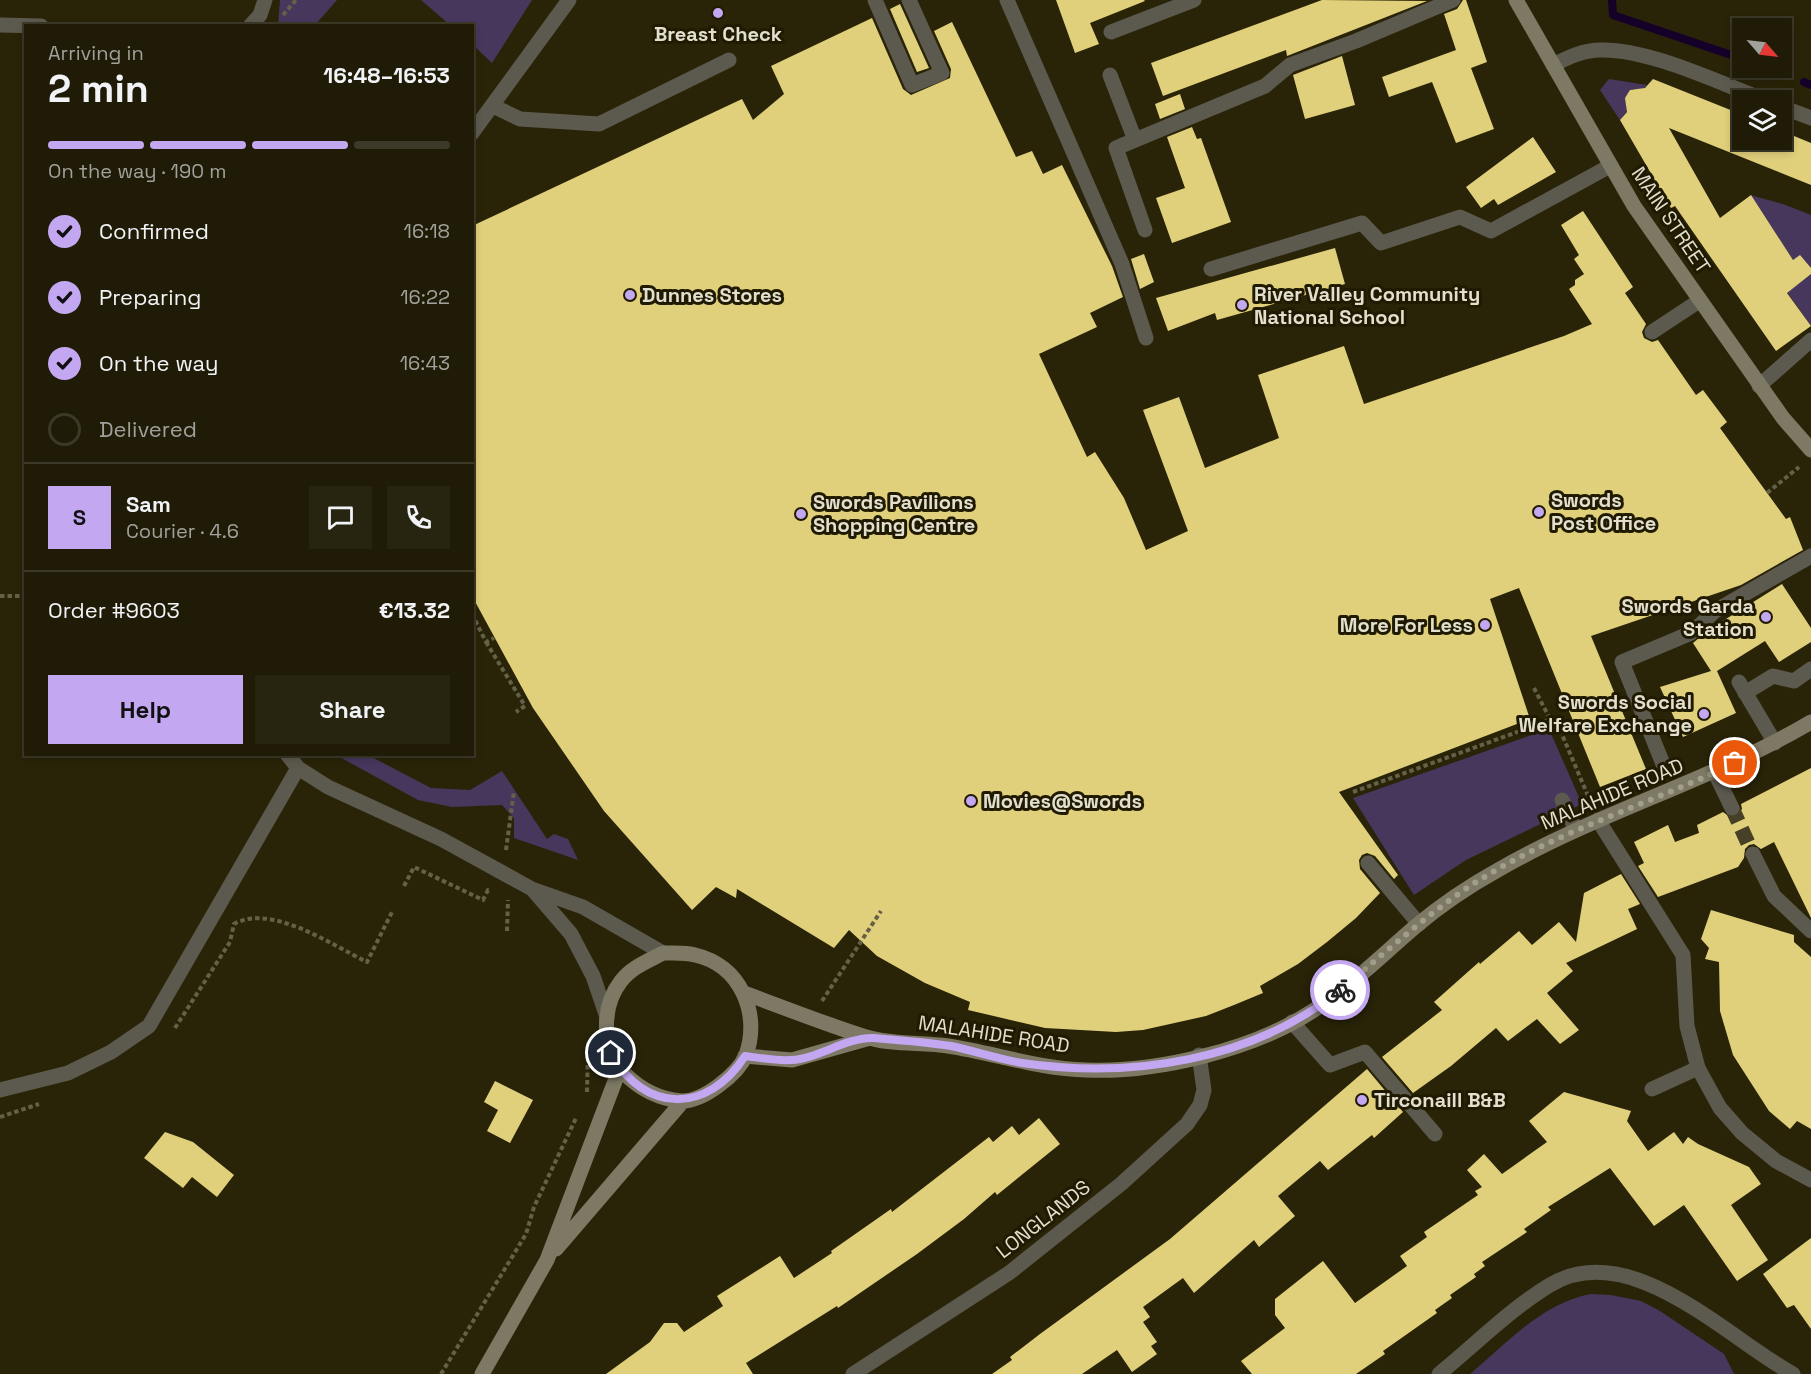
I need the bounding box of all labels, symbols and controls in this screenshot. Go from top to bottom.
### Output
marker: Breast Check [711,6,725,20]
north arrow [1732,18,1792,78]
map controls [1732,18,1792,150]
place label: Breast Check [654,21,782,47]
text: Arriving in [48,40,144,66]
text: 16:48–16:53 [323,61,450,89]
text: 2 min [48,64,149,113]
button: layers [1732,90,1792,150]
text: On the way · 190 m [48,158,226,184]
street label: MAIN STREET [1626,162,1716,279]
icon: check [48,215,81,248]
text: Confirmed [99,217,209,245]
text: 16:18 [404,218,450,244]
icon: check [48,281,81,314]
place label: River Valley Community National School [1254,281,1480,330]
place label: Dunnes Stores [642,282,782,308]
text: Preparing [99,283,201,311]
text: 16:22 [400,284,450,310]
marker: Dunnes Stores [623,288,637,302]
marker: River Valley Community National School [1235,298,1249,312]
icon: check [48,347,81,380]
text: On the way [99,349,218,377]
text: 16:43 [400,350,450,376]
text: Delivered [99,415,197,443]
button: chat [309,486,372,549]
button: phone [387,486,450,549]
place label: Swords Post Office [1551,487,1656,536]
place label: Swords Pavilions Shopping Centre [813,489,975,538]
text: Sam [126,490,171,518]
text: S [73,503,86,531]
marker: Swords Post Office [1532,505,1546,519]
marker: Swords Pavilions Shopping Centre [794,507,808,521]
text: Courier · 4.6 [126,518,239,544]
place label: Swords Garda Station [1621,593,1754,642]
text: Order #9603 [48,596,180,624]
text: €13.32 [379,596,450,624]
marker: Swords Garda Station [1759,610,1773,624]
place label: More For Less [1340,612,1473,638]
marker: More For Less [1478,618,1492,632]
button: Help [48,675,243,744]
button: Share [255,675,450,744]
place label: Swords Social Welfare Exchange [1519,689,1692,738]
marker: Swords Social Welfare Exchange [1697,707,1711,721]
pin [1709,737,1760,788]
icon: bag [1718,746,1751,779]
street label: MALAHIDE ROAD [1537,752,1687,836]
place label: Movies@Swords [983,788,1142,814]
marker: Movies@Swords [964,794,978,808]
courier [1310,960,1370,1020]
icon: bike [1324,974,1357,1007]
street label: MALAHIDE ROAD [917,1009,1071,1059]
pin [585,1027,636,1078]
icon: home [594,1036,627,1069]
place label: Tirconaill B&B [1374,1087,1506,1113]
marker: Tirconaill B&B [1355,1093,1369,1107]
street label: LONGLANDS [991,1174,1095,1264]

